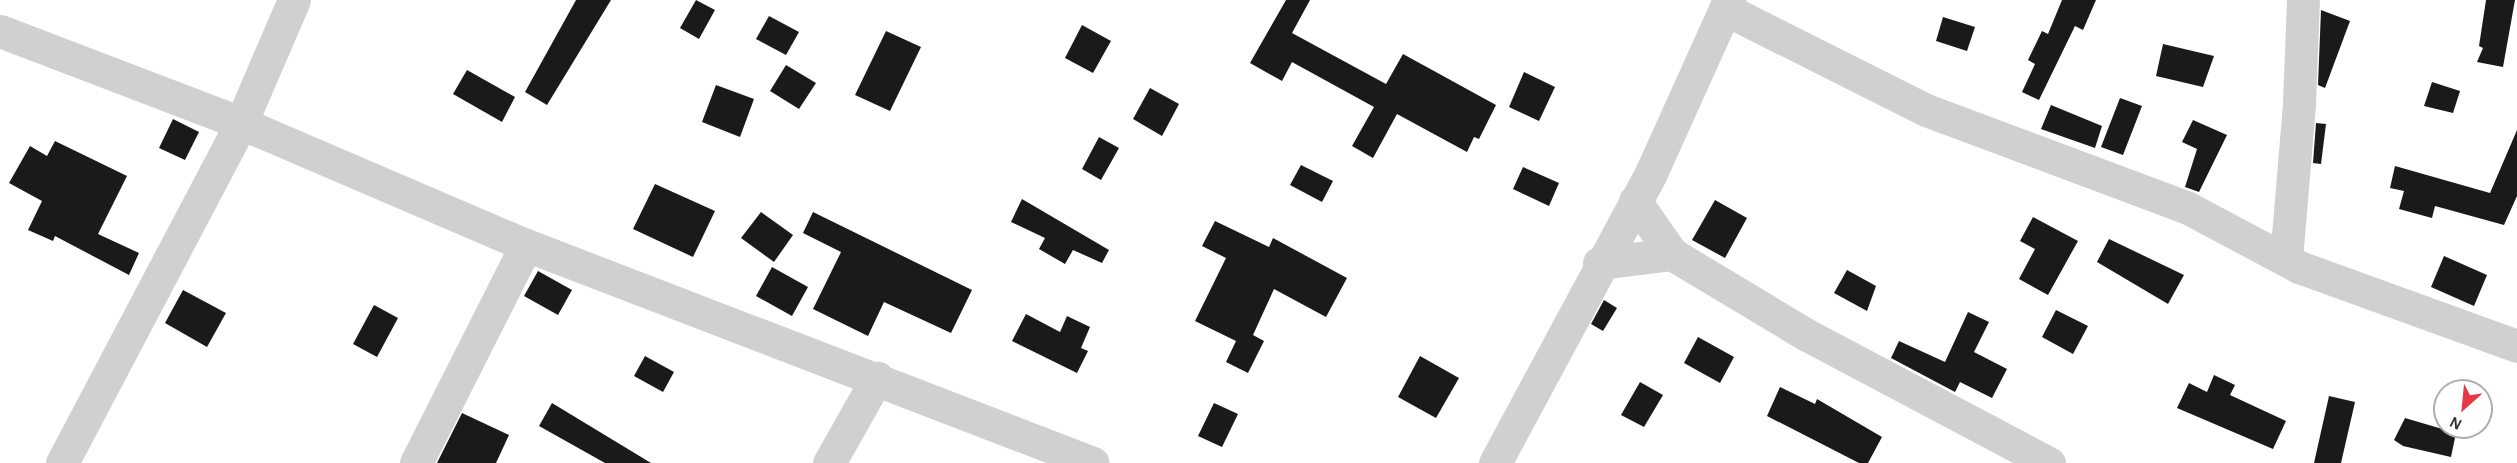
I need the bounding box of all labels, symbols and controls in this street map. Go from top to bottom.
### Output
north arrow [2433,379,2493,439]
text: N [2447,414,2464,433]

